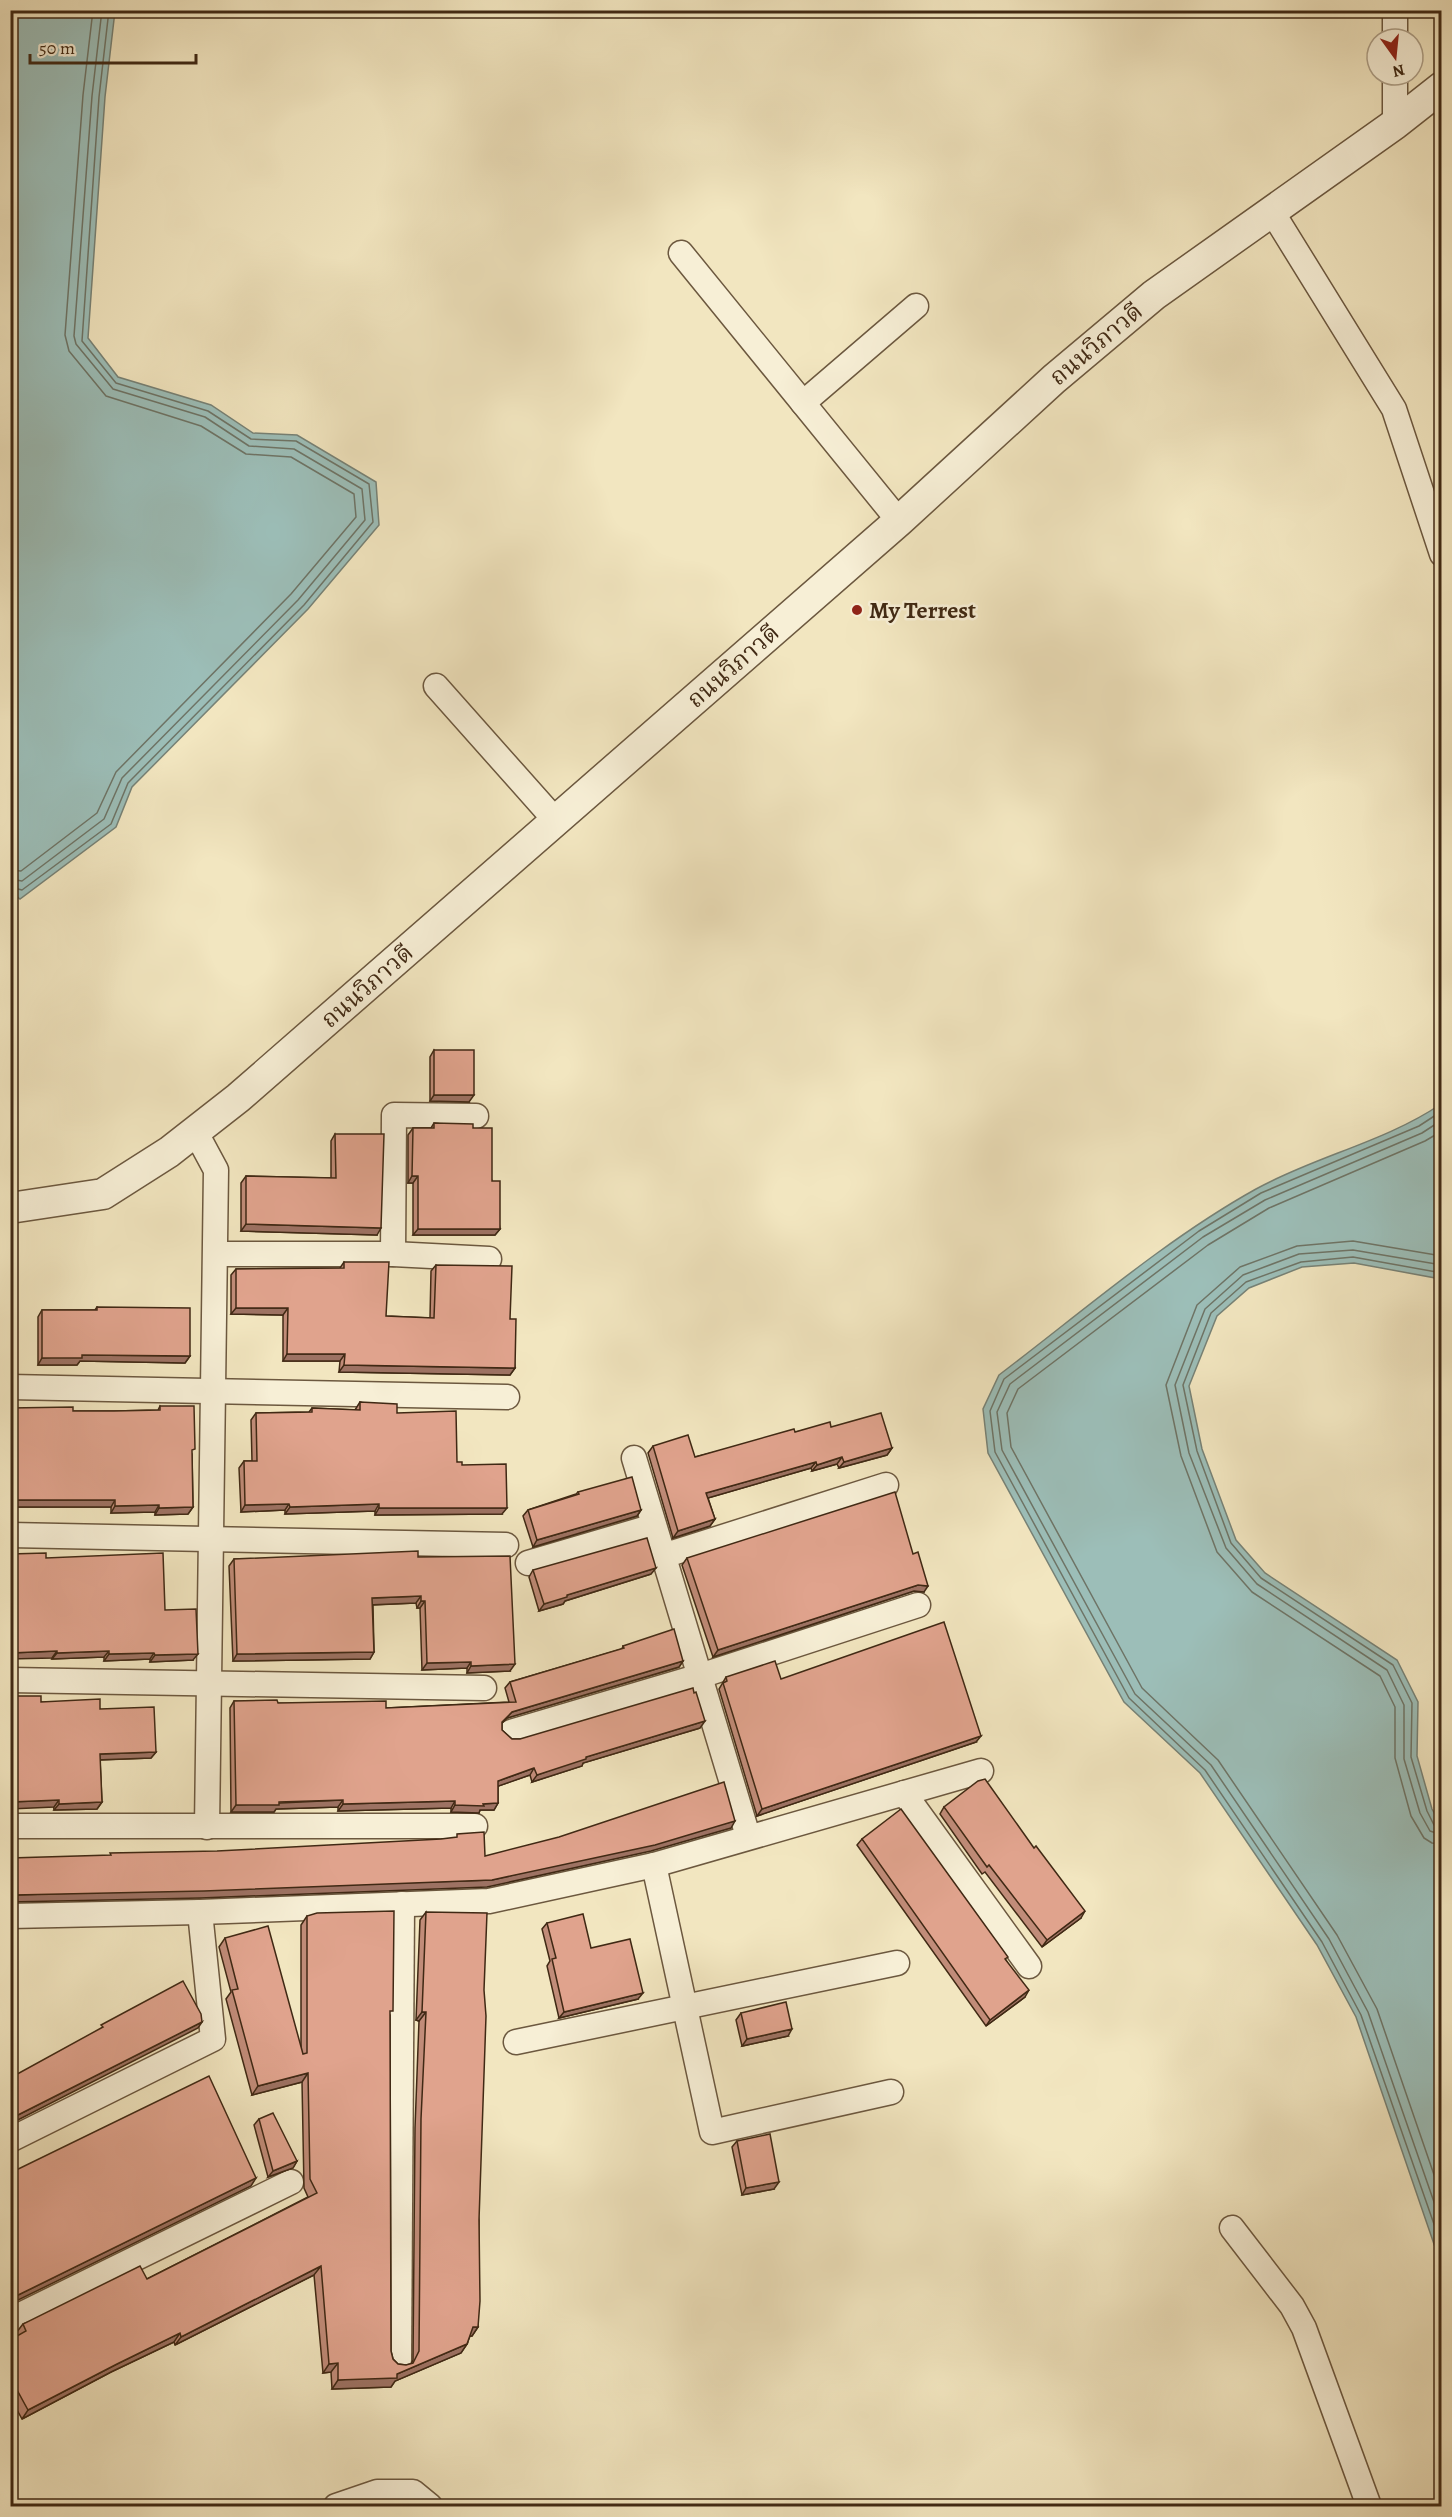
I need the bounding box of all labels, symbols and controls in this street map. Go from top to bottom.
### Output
scale bar [30,27,196,65]
north arrow [1365,27,1425,87]
text: 50 m [39,36,75,60]
text: N [1390,58,1407,83]
street label: ถนนวิภาวดี [1043,295,1149,393]
place label: My Terrest [869,594,976,626]
marker: My Terrest [850,603,864,617]
street label: ถนนวิภาวดี [680,617,786,715]
street label: ถนนวิภาวดี [314,937,420,1035]

